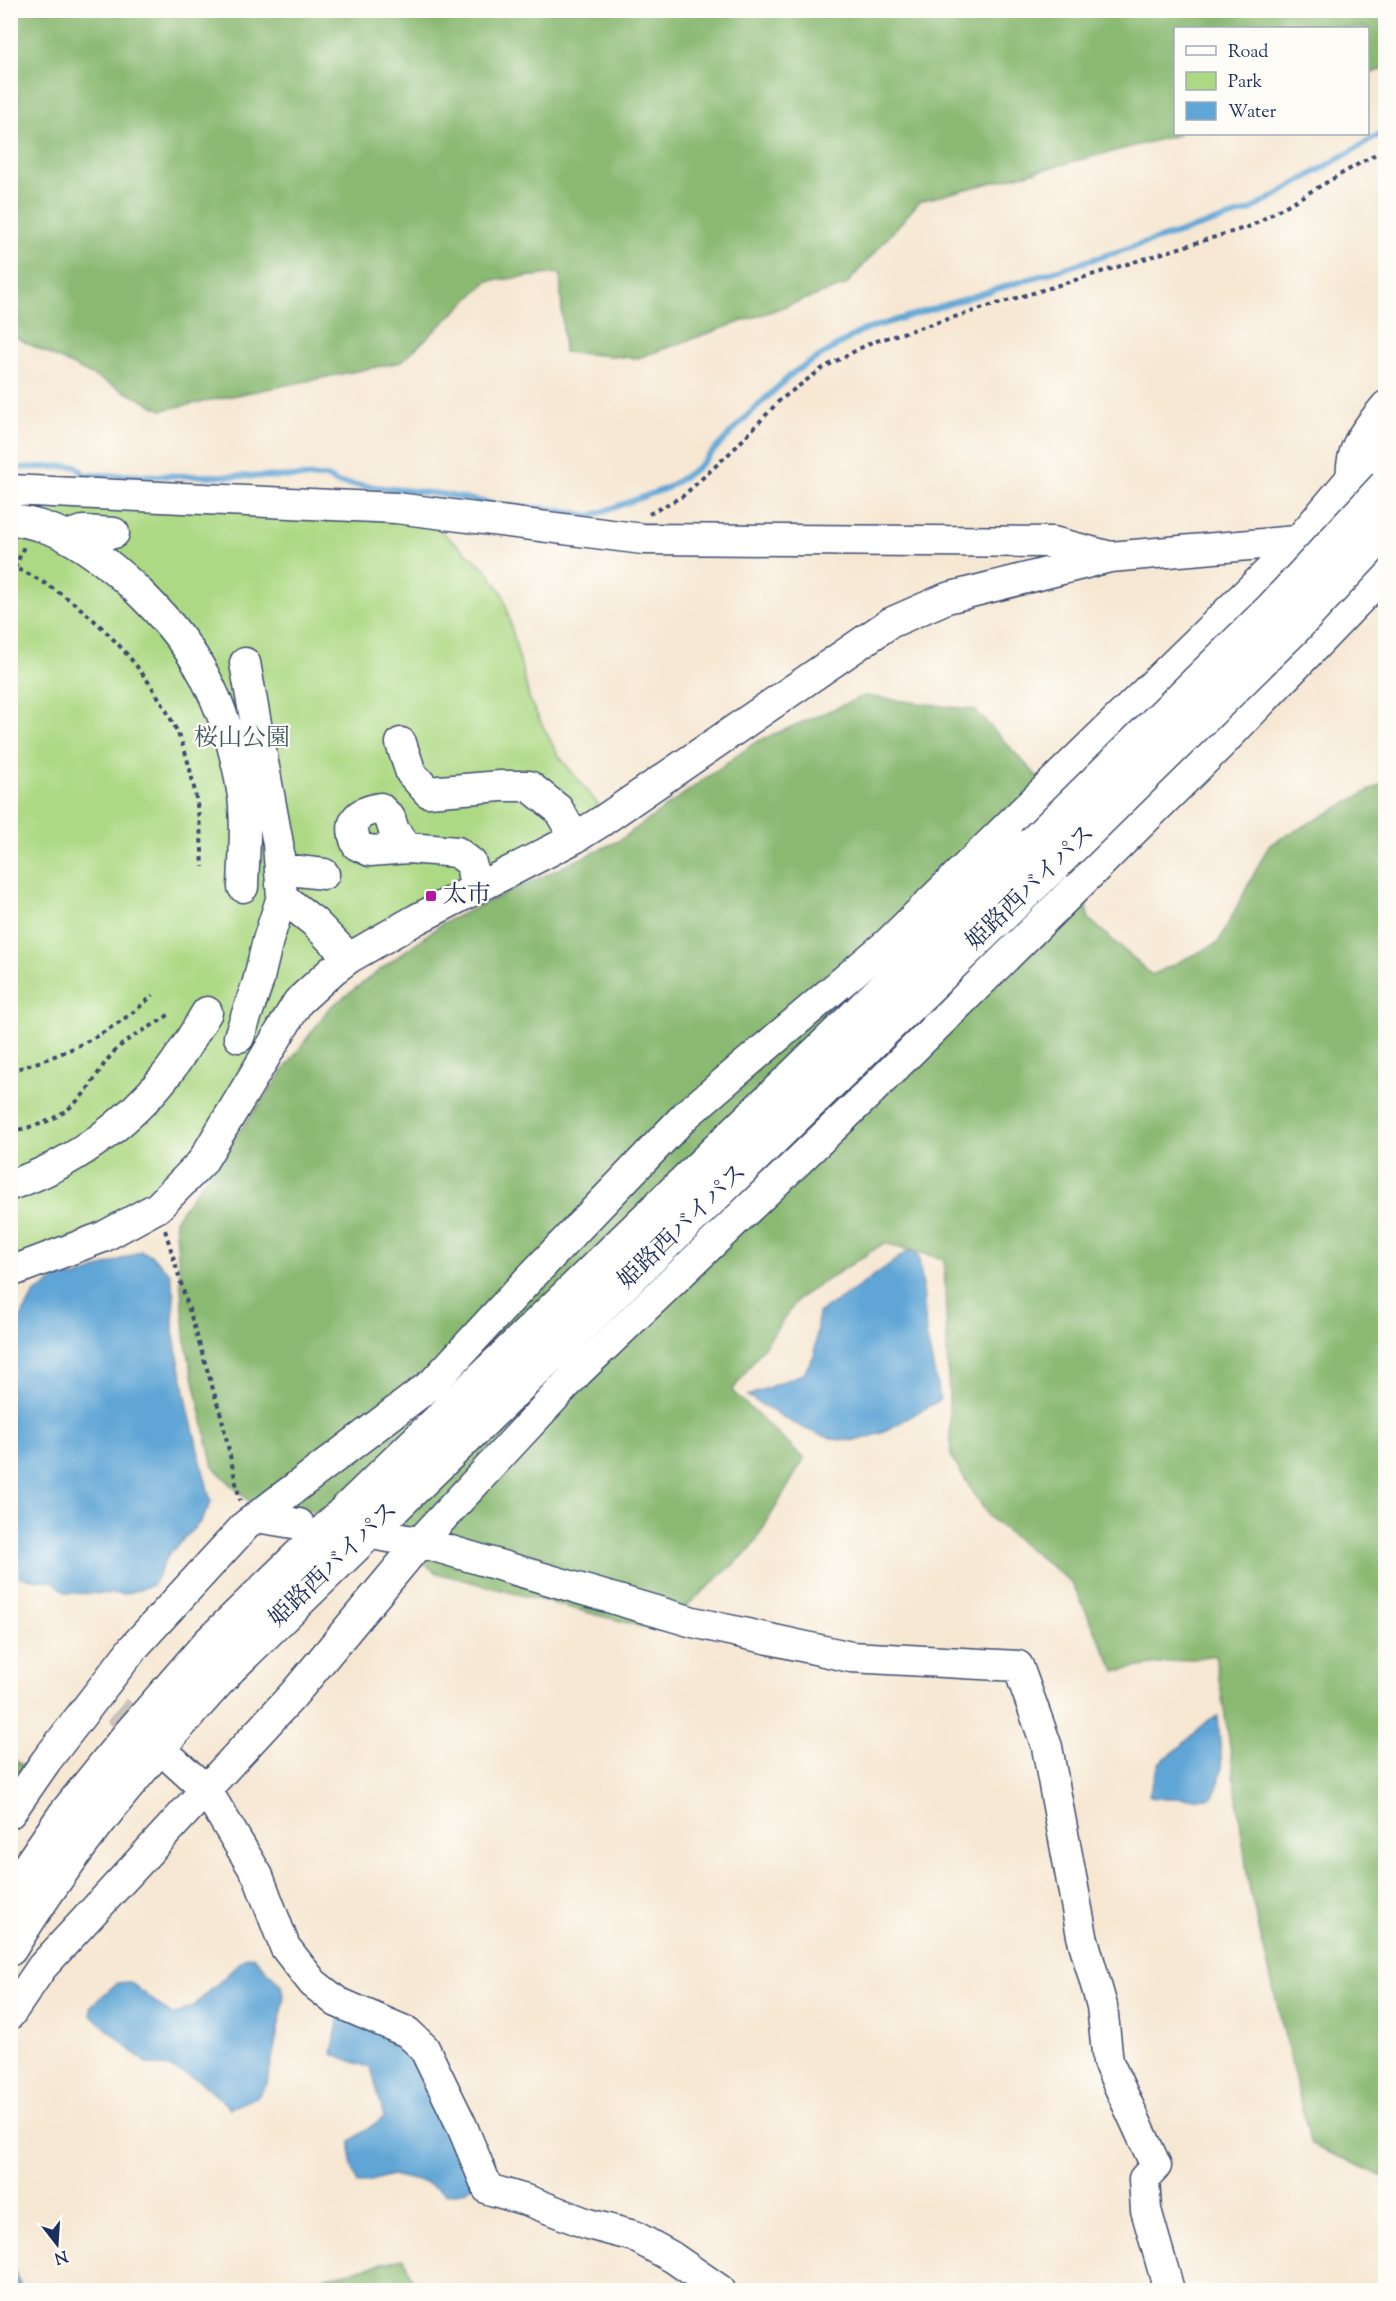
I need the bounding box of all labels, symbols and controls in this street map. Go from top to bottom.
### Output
legend [1174,27,1369,135]
text: Road [1228,40,1268,66]
text: Park [1228,70,1263,96]
text: Water [1228,100,1277,126]
park label: 桜山公園 [194,722,290,756]
street label: 姫路西バイパス [959,818,1103,958]
place label: 太市 [443,879,491,913]
marker: 太市 [424,889,438,903]
street label: 姫路西バイパス [611,1157,755,1297]
street label: 姫路西バイパス [262,1495,406,1635]
north arrow [27,2214,87,2274]
text: N [51,2243,70,2269]

